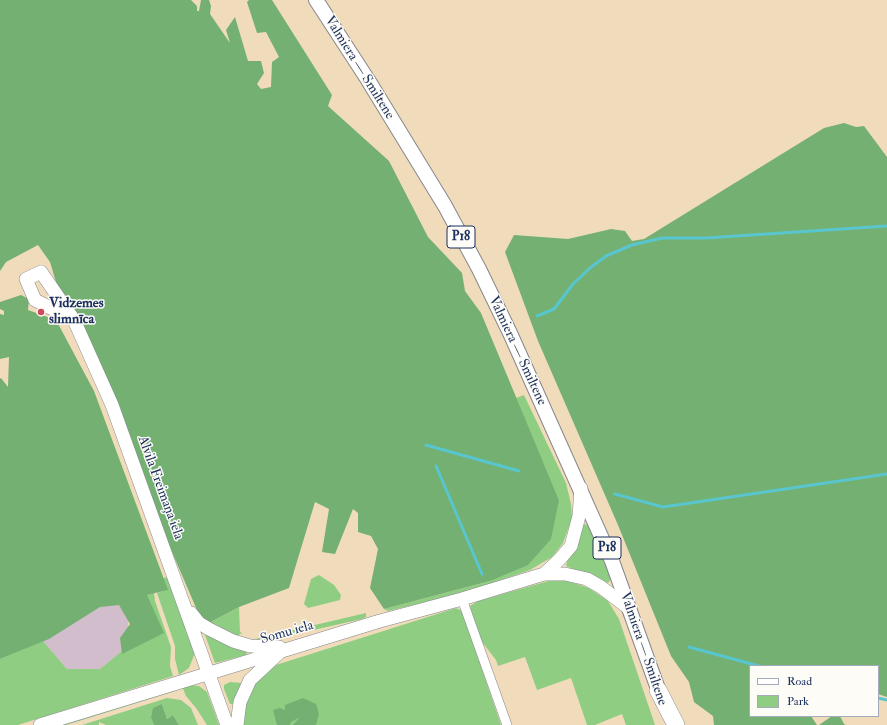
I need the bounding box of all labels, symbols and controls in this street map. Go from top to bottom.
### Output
street label: Valmiera — Smiltene [320,13,398,123]
road number: P18 [447,226,475,248]
street label: Valmiera — Smiltene [484,294,550,408]
place label: Vidzemes slimnīca [49,296,103,328]
marker: Vidzemes slimnīca [36,307,46,317]
street label: Alvila Freimaņa iela [133,434,187,542]
road number: P18 [593,537,621,559]
street label: Valmiera — Smiltene [616,590,670,708]
street label: Somu iela [259,617,315,649]
legend [749,665,879,717]
text: Road [787,674,812,689]
text: Park [787,694,809,709]

